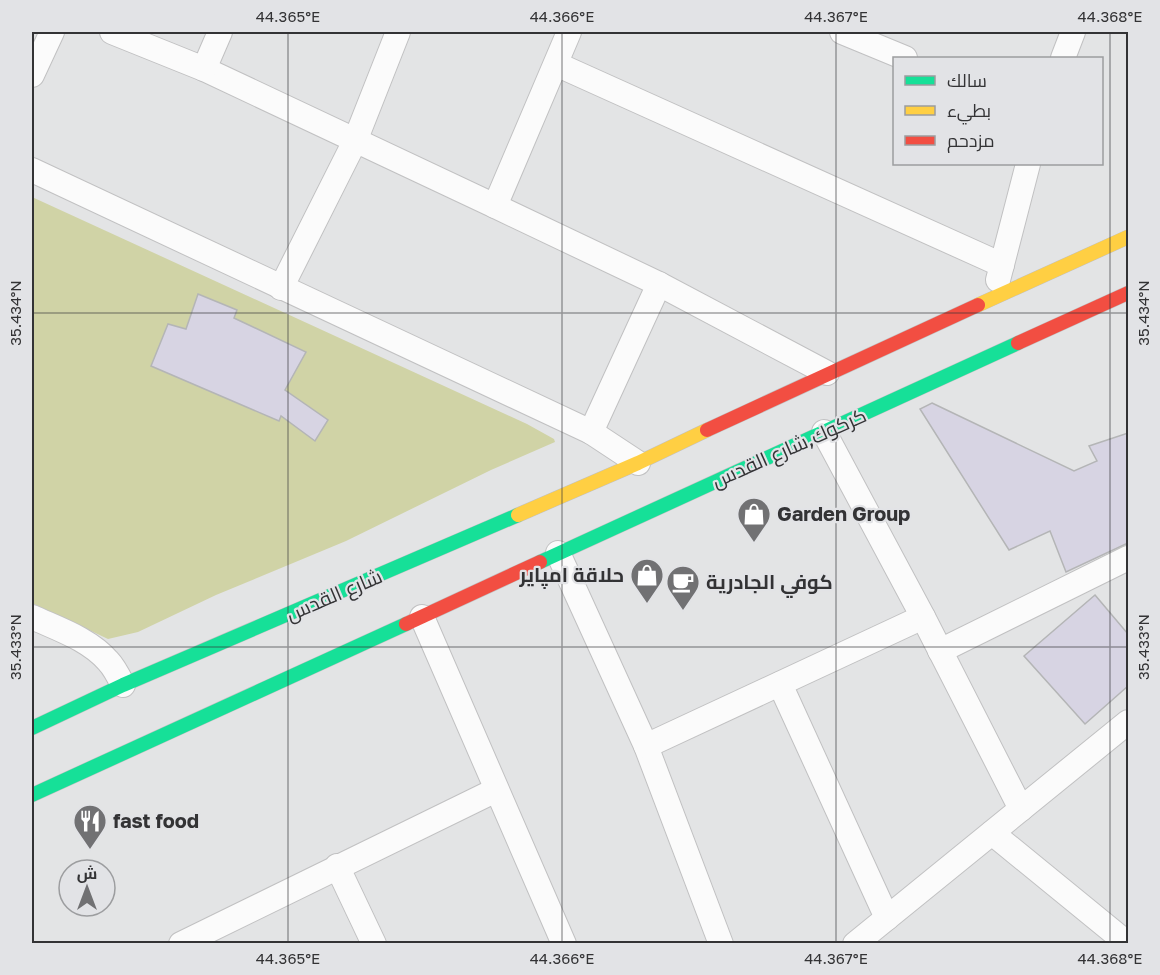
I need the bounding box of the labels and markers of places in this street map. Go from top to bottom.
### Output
shop icon: Garden Group [736,496,772,543]
place label: Garden Group [777,501,910,525]
shop icon: حلاقة امپاير [629,557,665,604]
place label: حلاقة امپاير [519,562,624,589]
cafe icon: كوفي الجادرية [665,564,701,611]
place label: كوفي الجادرية [706,569,833,598]
restaurant icon: fast food [72,803,108,850]
place label: fast food [113,808,199,832]

